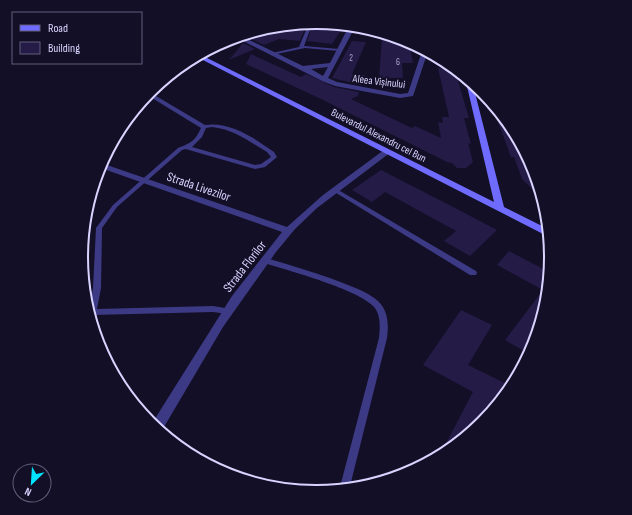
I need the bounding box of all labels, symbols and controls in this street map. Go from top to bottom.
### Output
legend [12,12,142,64]
text: Road [48,21,68,36]
text: Building [48,41,80,56]
house number: 2 [349,53,353,64]
house number: 6 [396,57,400,68]
street label: Aleea Vișinului [351,72,406,91]
street label: Bulevardul Alexandru cel Bun [329,106,429,165]
street label: Strada Livezilor [165,169,233,205]
street label: Strada Florilor [220,237,270,296]
north arrow [12,463,52,503]
text: N [22,484,33,499]

